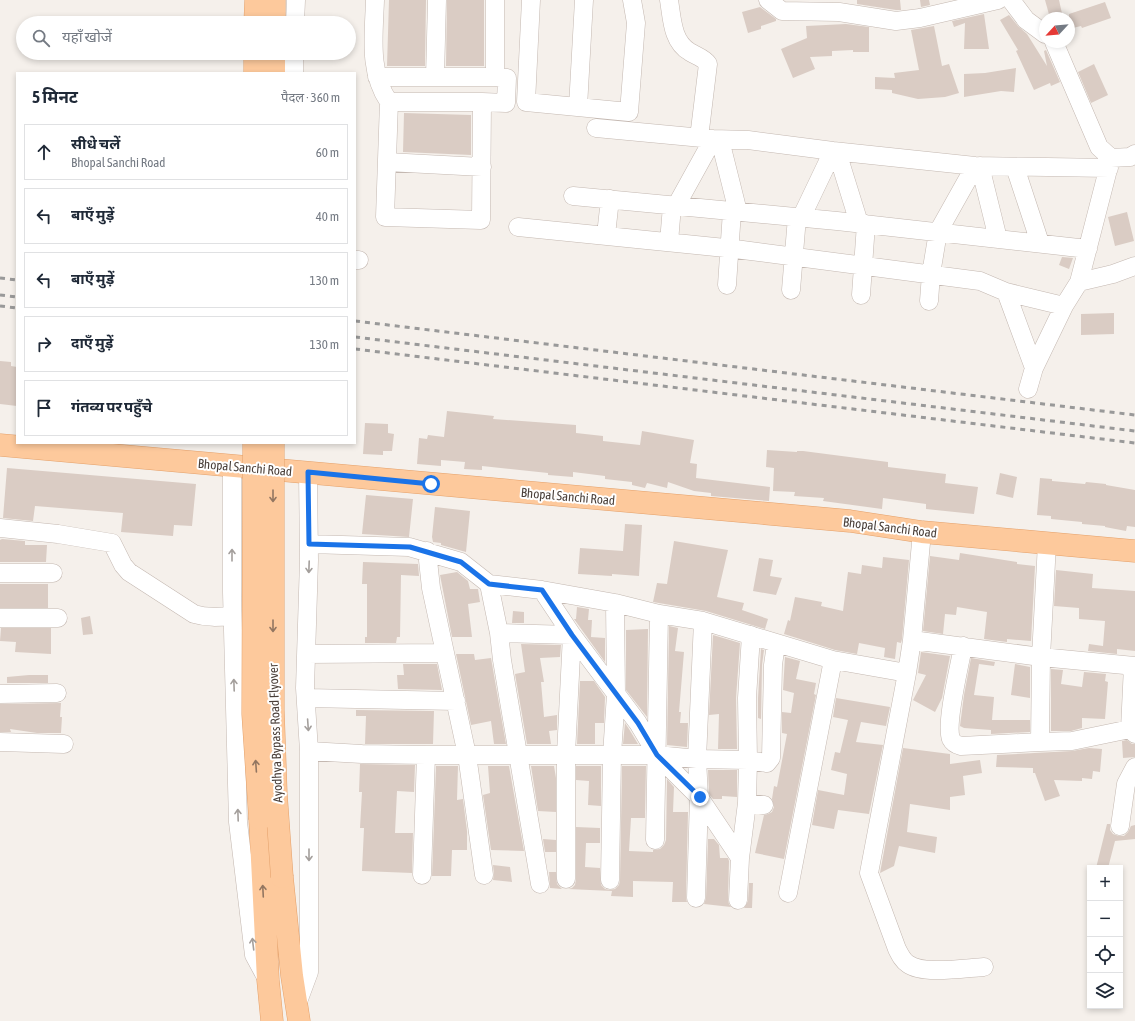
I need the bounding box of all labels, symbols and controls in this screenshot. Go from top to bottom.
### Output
north arrow [1039,12,1075,48]
search box [16,16,356,60]
icon: search [30,27,52,49]
text: यहाँ खोजें [62,28,112,45]
text: 5 मिनट [32,87,78,107]
text: पैदल · 360 m [281,90,340,105]
text: सीधे चलें [71,135,120,152]
icon: ahead [33,141,55,163]
text: 60 m [316,145,339,160]
text: Bhopal Sanchi Road [71,155,166,170]
icon: left [33,205,55,227]
text: बाएँ मुड़ें [71,206,114,223]
text: 40 m [316,209,339,224]
icon: left [33,269,55,291]
text: बाएँ मुड़ें [71,270,114,287]
text: 130 m [310,273,339,288]
icon: right [33,333,55,355]
text: दाएँ मुड़ें [71,334,113,351]
text: 130 m [310,337,339,352]
icon: arrive [33,397,55,419]
text: गंतव्य पर पहुँचे [71,398,152,415]
street label: Bhopal Sanchi Road [197,456,293,479]
route start [422,475,440,493]
street label: Bhopal Sanchi Road [520,485,616,508]
one-way arrow [269,489,277,502]
street label: Bhopal Sanchi Road [842,514,938,541]
one-way arrow [228,549,236,562]
one-way arrow [305,560,312,573]
one-way arrow [269,619,277,632]
street label: Ayodhya Bypass Road Flyover [266,663,285,803]
one-way arrow [231,679,238,692]
one-way arrow [304,718,311,731]
one-way arrow [253,760,260,773]
route end [691,788,709,806]
one-way arrow [234,809,242,822]
one-way arrow [305,848,313,861]
map controls [1087,865,1123,1009]
button: + [1087,865,1123,901]
one-way arrow [259,885,267,898]
button: − [1087,901,1123,937]
button: locate [1087,937,1123,973]
one-way arrow [249,938,257,951]
button: layers [1087,973,1123,1009]

